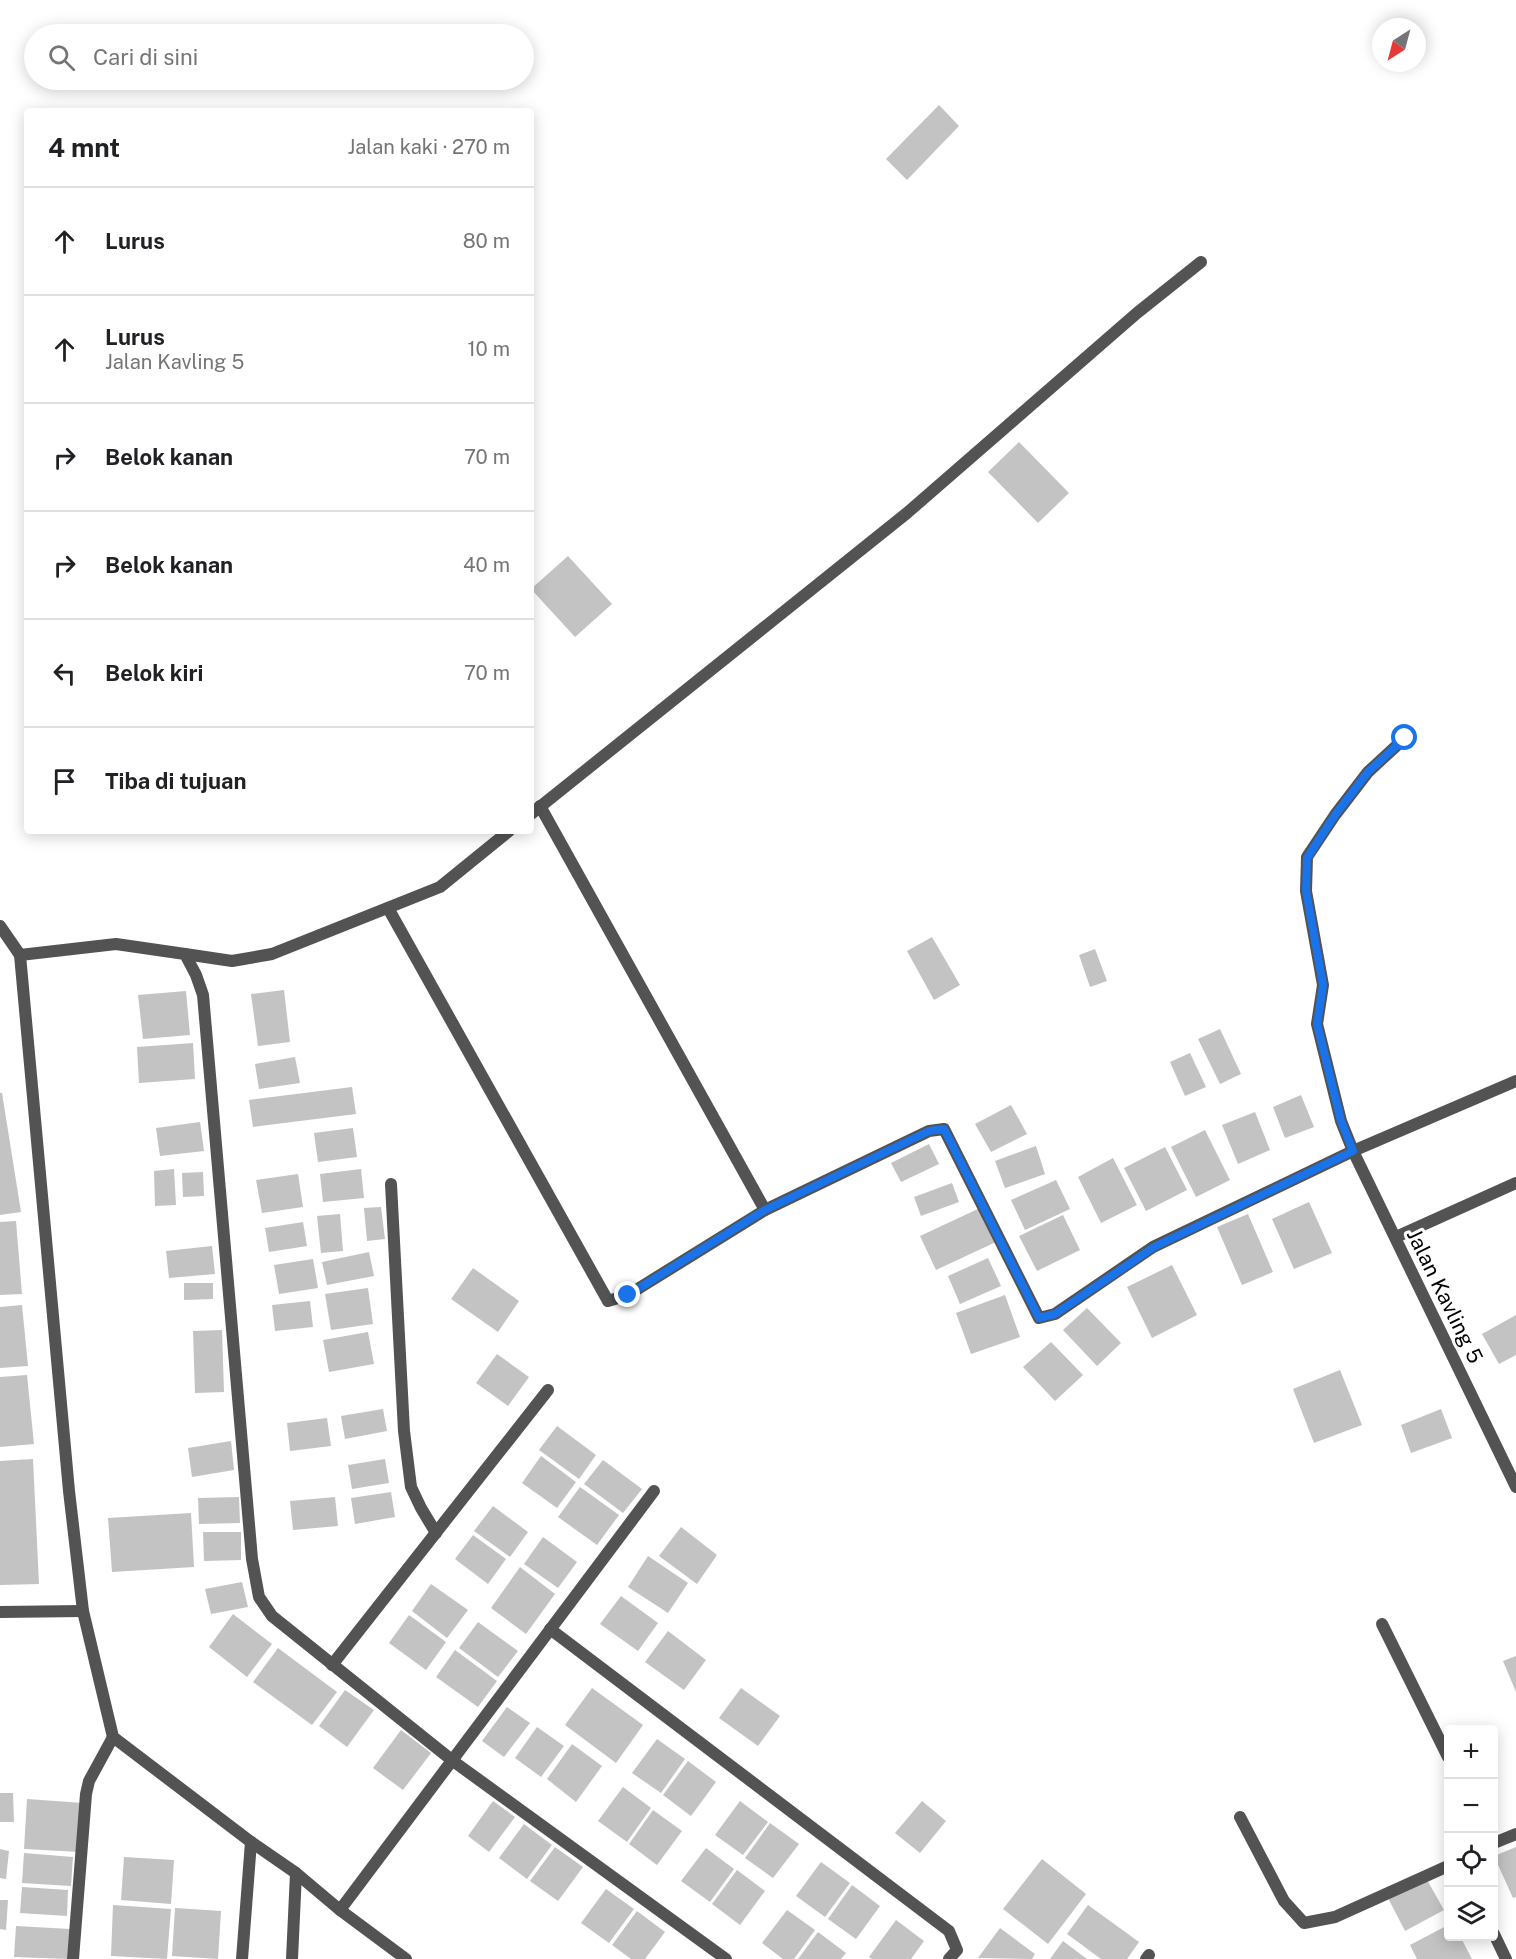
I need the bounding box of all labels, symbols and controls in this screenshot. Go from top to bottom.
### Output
north arrow [1372,18,1426,72]
search box [24,24,534,90]
icon: search [45,41,78,74]
text: Cari di sini [93,44,198,70]
text: 4 mnt [48,132,120,163]
text: Jalan kaki · 270 m [347,135,510,159]
icon: ahead [48,225,81,258]
text: Lurus [105,228,165,254]
text: 80 m [463,229,510,253]
text: Lurus [105,324,165,350]
icon: ahead [48,333,81,366]
text: 10 m [467,337,510,361]
text: Jalan Kavling 5 [105,350,244,374]
icon: right [48,441,81,474]
text: Belok kanan [105,444,233,470]
text: 70 m [464,445,510,469]
icon: right [48,549,81,582]
text: Belok kanan [105,552,233,578]
text: 40 m [463,553,510,577]
icon: left [48,657,81,690]
text: Belok kiri [105,660,203,686]
text: 70 m [464,661,510,685]
route start [1391,724,1417,750]
icon: arrive [48,765,81,798]
text: Tiba di tujuan [105,768,246,794]
street label: Jalan Kavling 5 [1402,1225,1488,1367]
route end [614,1281,640,1307]
map controls [1444,1725,1498,1941]
button: + [1444,1725,1498,1779]
button: − [1444,1779,1498,1833]
button: locate [1444,1833,1498,1887]
button: layers [1444,1887,1498,1941]

